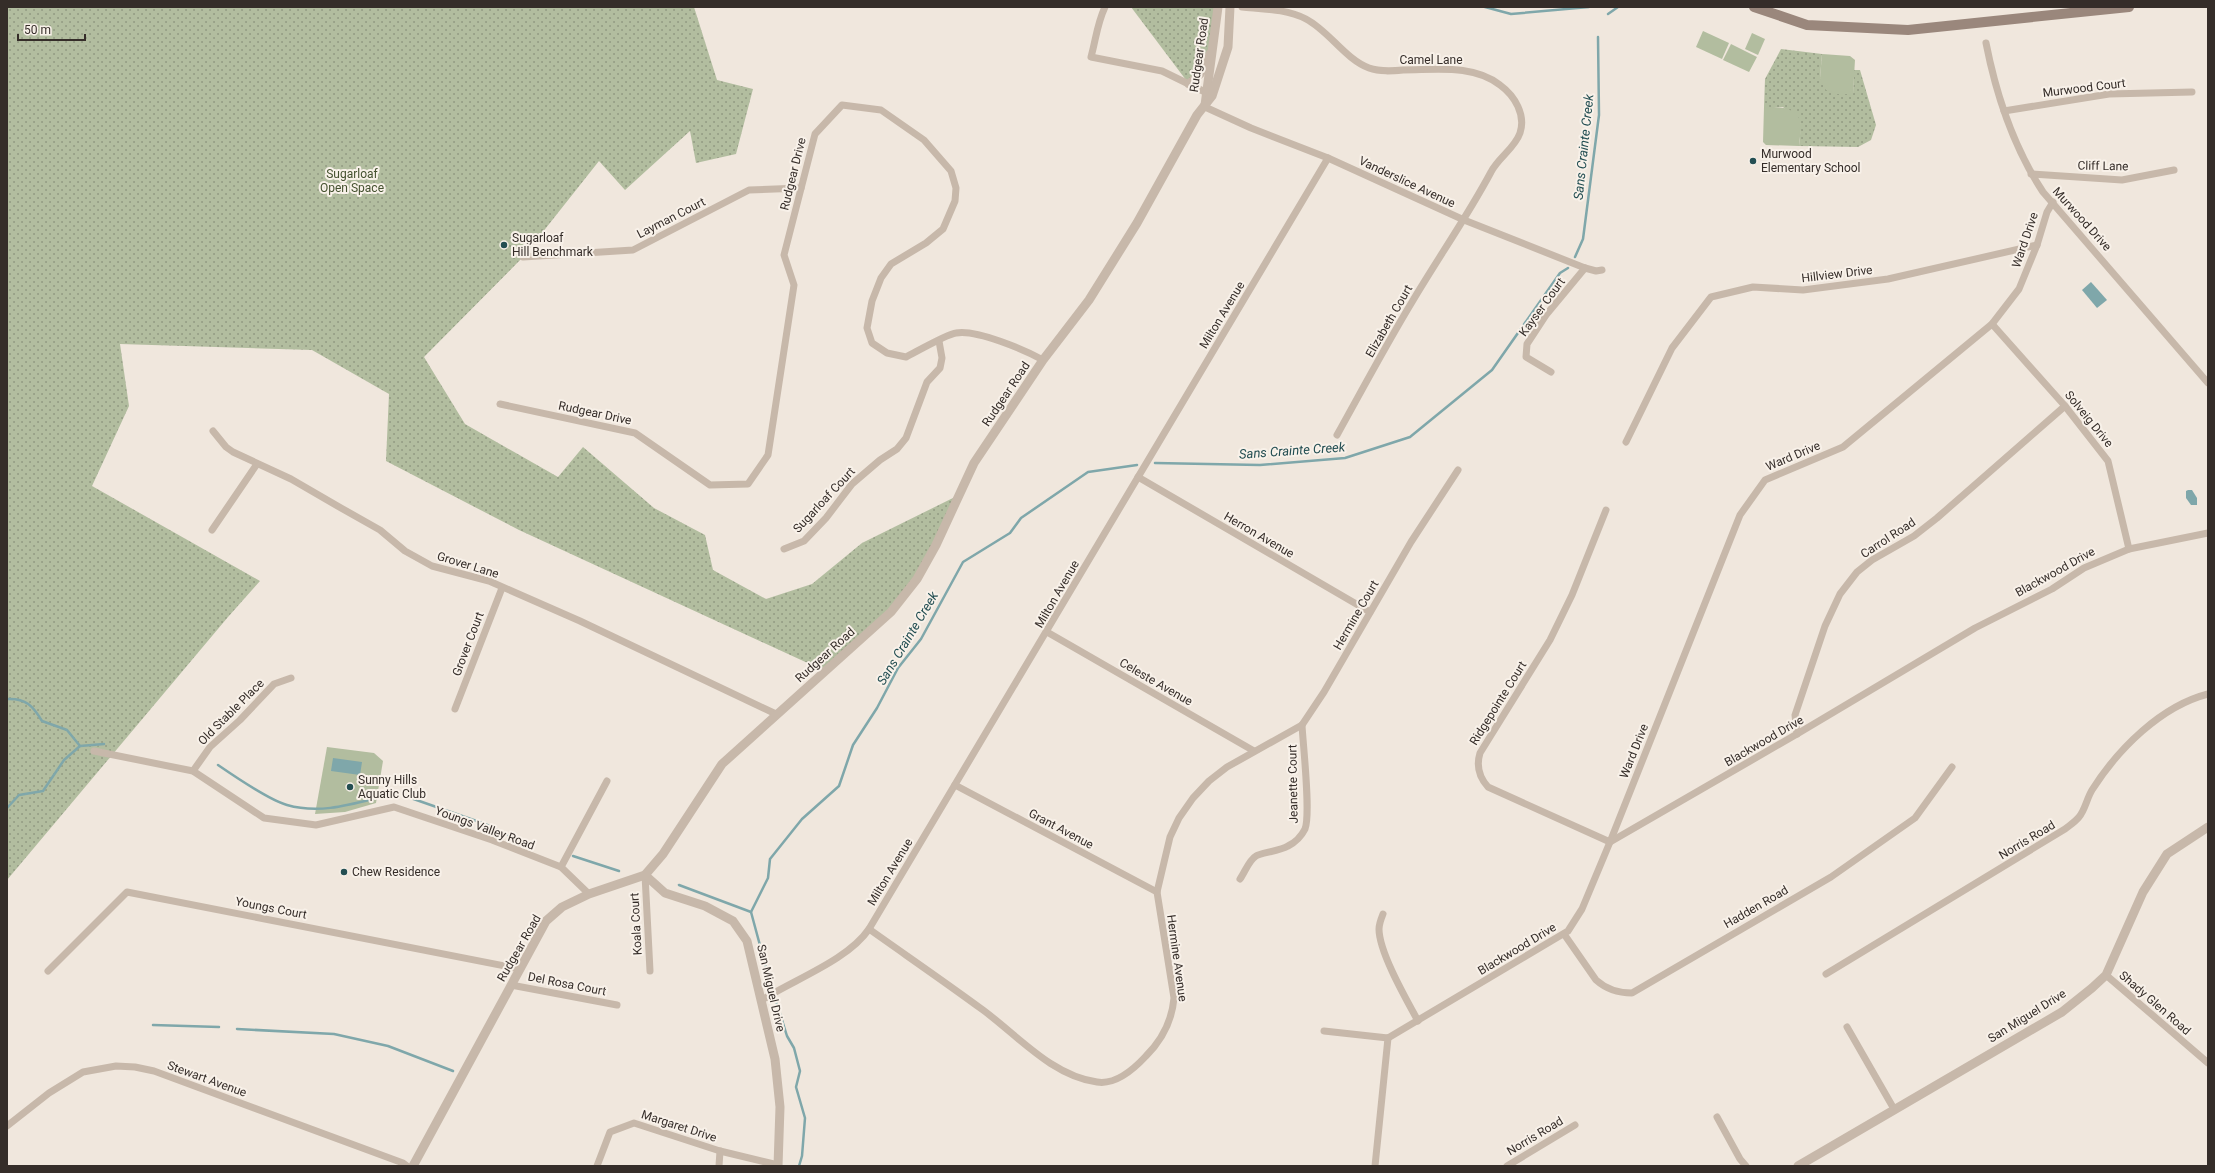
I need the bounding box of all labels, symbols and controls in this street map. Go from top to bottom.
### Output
scale bar [18,16,85,42]
street label: Rudgear Road [1187,17,1211,93]
text: 50 m [24,23,51,37]
street label: Camel Lane [1399,53,1463,67]
street label: Murwood Court [2042,76,2126,100]
water label: Sans Crainte Creek [1570,93,1597,201]
street label: Rudgear Drive [777,136,809,212]
place label: Murwood Elementary School [1761,147,1861,175]
street label: Vanderslice Avenue [1357,154,1457,210]
marker: Murwood Elementary School [1748,156,1758,166]
street label: Cliff Lane [2077,159,2129,173]
park label: Sugarloaf Open Space [320,167,384,195]
street label: Murwood Drive [2050,184,2114,254]
street label: Layman Court [634,195,708,241]
street label: Ward Drive [2009,210,2041,270]
place label: Sugarloaf Hill Benchmark [512,231,594,259]
marker: Sugarloaf Hill Benchmark [499,240,509,250]
street label: Hillview Drive [1801,263,1873,285]
street label: Kayser Court [1516,275,1568,339]
street label: Milton Avenue [1196,279,1248,351]
street label: Elizabeth Court [1363,282,1415,360]
street label: Rudgear Road [979,359,1033,429]
street label: Solveig Drive [2062,388,2116,450]
street label: Rudgear Drive [557,398,633,428]
street label: Ward Drive [1764,438,1822,474]
water label: Sans Crainte Creek [1239,439,1346,462]
street label: Sugarloaf Court [790,464,858,536]
street label: Herron Avenue [1221,509,1297,561]
street label: Carrol Road [1858,515,1918,561]
street label: Blackwood Drive [2013,544,2097,600]
street label: Grover Lane [435,549,501,581]
street label: Milton Avenue [1032,558,1082,630]
street label: Hermine Court [1330,578,1382,652]
water label: Sans Crainte Creek [874,588,942,688]
street label: Grover Court [449,610,487,678]
street label: Rudgear Road [792,625,858,685]
street label: Celeste Avenue [1117,655,1195,709]
street label: Ridgepointe Court [1467,658,1529,747]
street label: Old Stable Place [195,676,267,748]
street label: Blackwood Drive [1722,713,1806,769]
street label: Ward Drive [1617,722,1651,780]
street label: Jeanette Court [1285,744,1301,824]
place label: Sunny Hills Aquatic Club [358,773,426,801]
marker: Sunny Hills Aquatic Club [345,782,355,792]
street label: Youngs Valley Road [433,803,537,853]
street label: Grant Avenue [1026,806,1096,852]
street label: Norris Road [1996,818,2058,862]
street label: Milton Avenue [864,836,916,908]
place label: Chew Residence [352,865,440,879]
marker: Chew Residence [339,867,349,877]
street label: Hadden Road [1721,883,1791,931]
street label: Koala Court [627,892,645,956]
street label: Youngs Court [234,894,308,922]
street label: Rudgear Road [494,912,544,984]
street label: Hermine Avenue [1164,914,1190,1002]
street label: Blackwood Drive [1475,920,1559,978]
street label: San Miguel Drive [754,943,788,1033]
street label: Shady Glen Road [2116,968,2194,1038]
street label: Del Rosa Court [527,970,607,998]
street label: San Miguel Drive [1985,986,2069,1046]
street label: Stewart Avenue [165,1058,249,1100]
street label: Margaret Drive [640,1107,718,1145]
street label: Norris Road [1504,1114,1566,1158]

